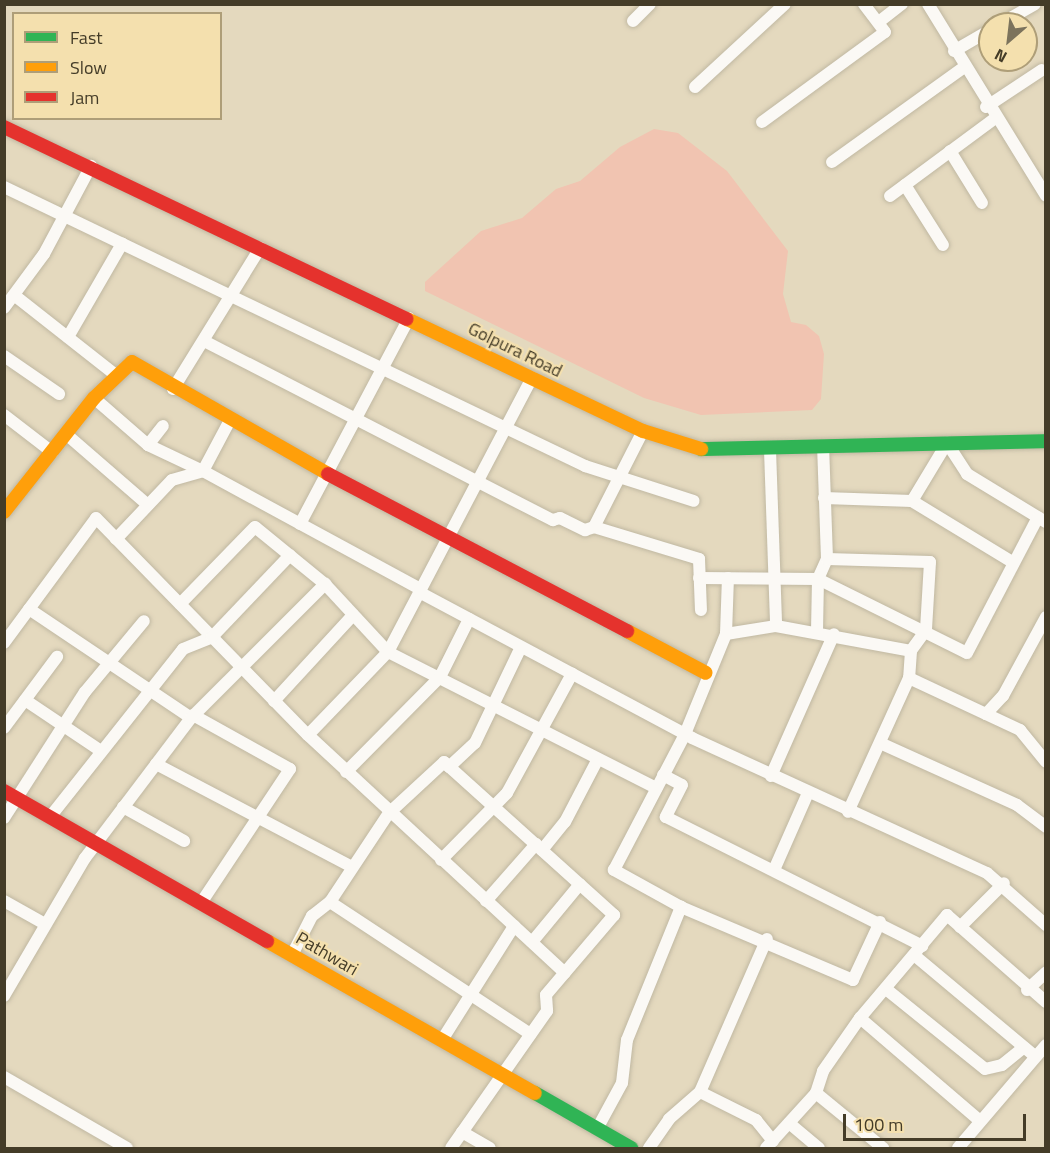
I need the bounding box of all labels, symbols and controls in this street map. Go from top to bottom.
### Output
legend [12,12,222,120]
north arrow [978,12,1038,72]
text: Fast [70,24,103,51]
text: N [990,43,1011,69]
text: Slow [70,54,107,81]
text: Jam [70,84,99,111]
street label: Golpura Road [464,318,566,382]
street label: Pathwari [292,928,362,980]
scale bar [846,1102,1029,1140]
text: 100 m [854,1111,903,1138]

